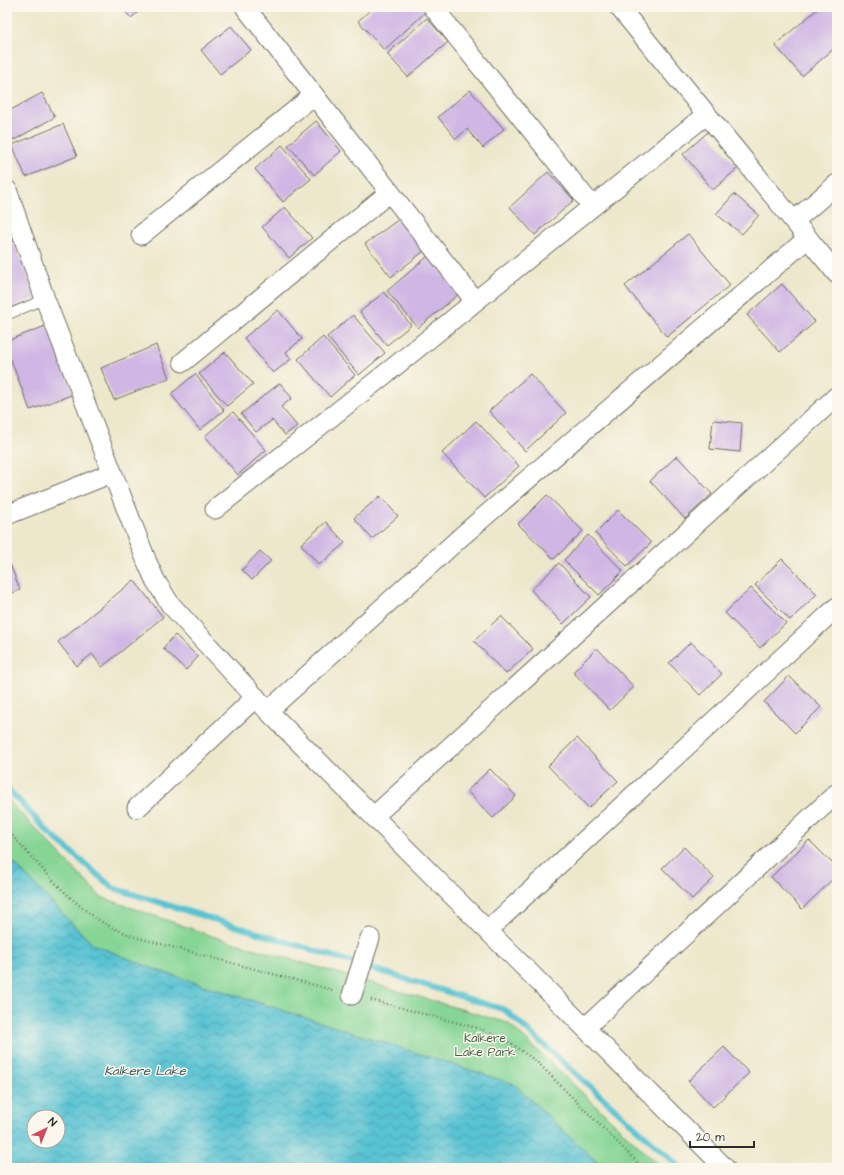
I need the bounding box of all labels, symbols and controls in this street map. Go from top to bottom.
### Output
park label: Kalkere Lake Park [455,1030,516,1061]
water label: Kalkere Lake [104,1062,187,1080]
north arrow [26,1109,66,1149]
text: N [45,1114,60,1130]
scale bar [690,1123,754,1149]
text: 20 m [696,1129,725,1146]

